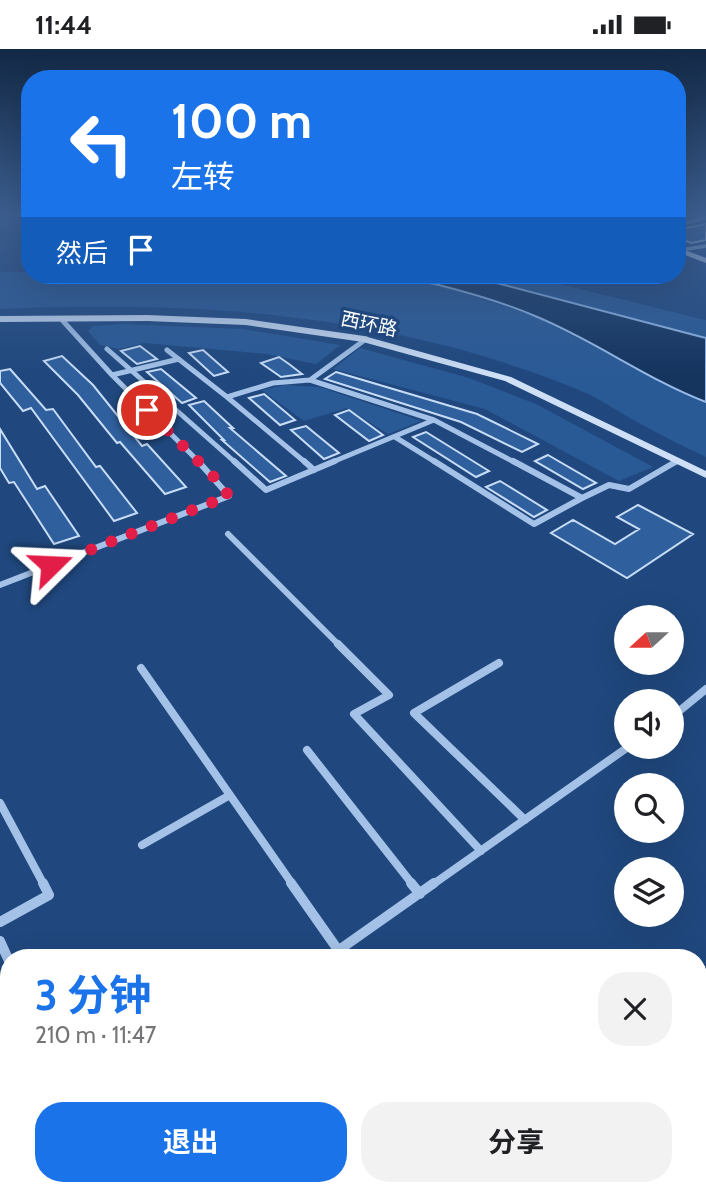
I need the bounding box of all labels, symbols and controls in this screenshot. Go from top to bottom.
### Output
text: 11:44 [35,9,92,41]
text: 100 m [171,91,312,150]
icon: left [56,98,147,189]
text: 左转 [171,157,235,196]
icon: arrive [122,231,160,269]
text: 然后 [56,237,108,269]
street label: 西环路 [339,307,399,341]
pin [117,380,177,440]
icon: arrive [128,391,166,429]
position arrow [14,528,88,602]
north arrow [614,605,684,675]
map controls [614,605,684,927]
button: sound [614,689,684,759]
button: search [614,773,684,843]
button: layers [614,857,684,927]
text: 3 分钟 [35,969,151,1021]
button: close [598,972,672,1046]
text: 210 m · 11:47 [35,1021,156,1049]
button: 退出 [35,1102,347,1182]
button: 分享 [361,1102,672,1182]

